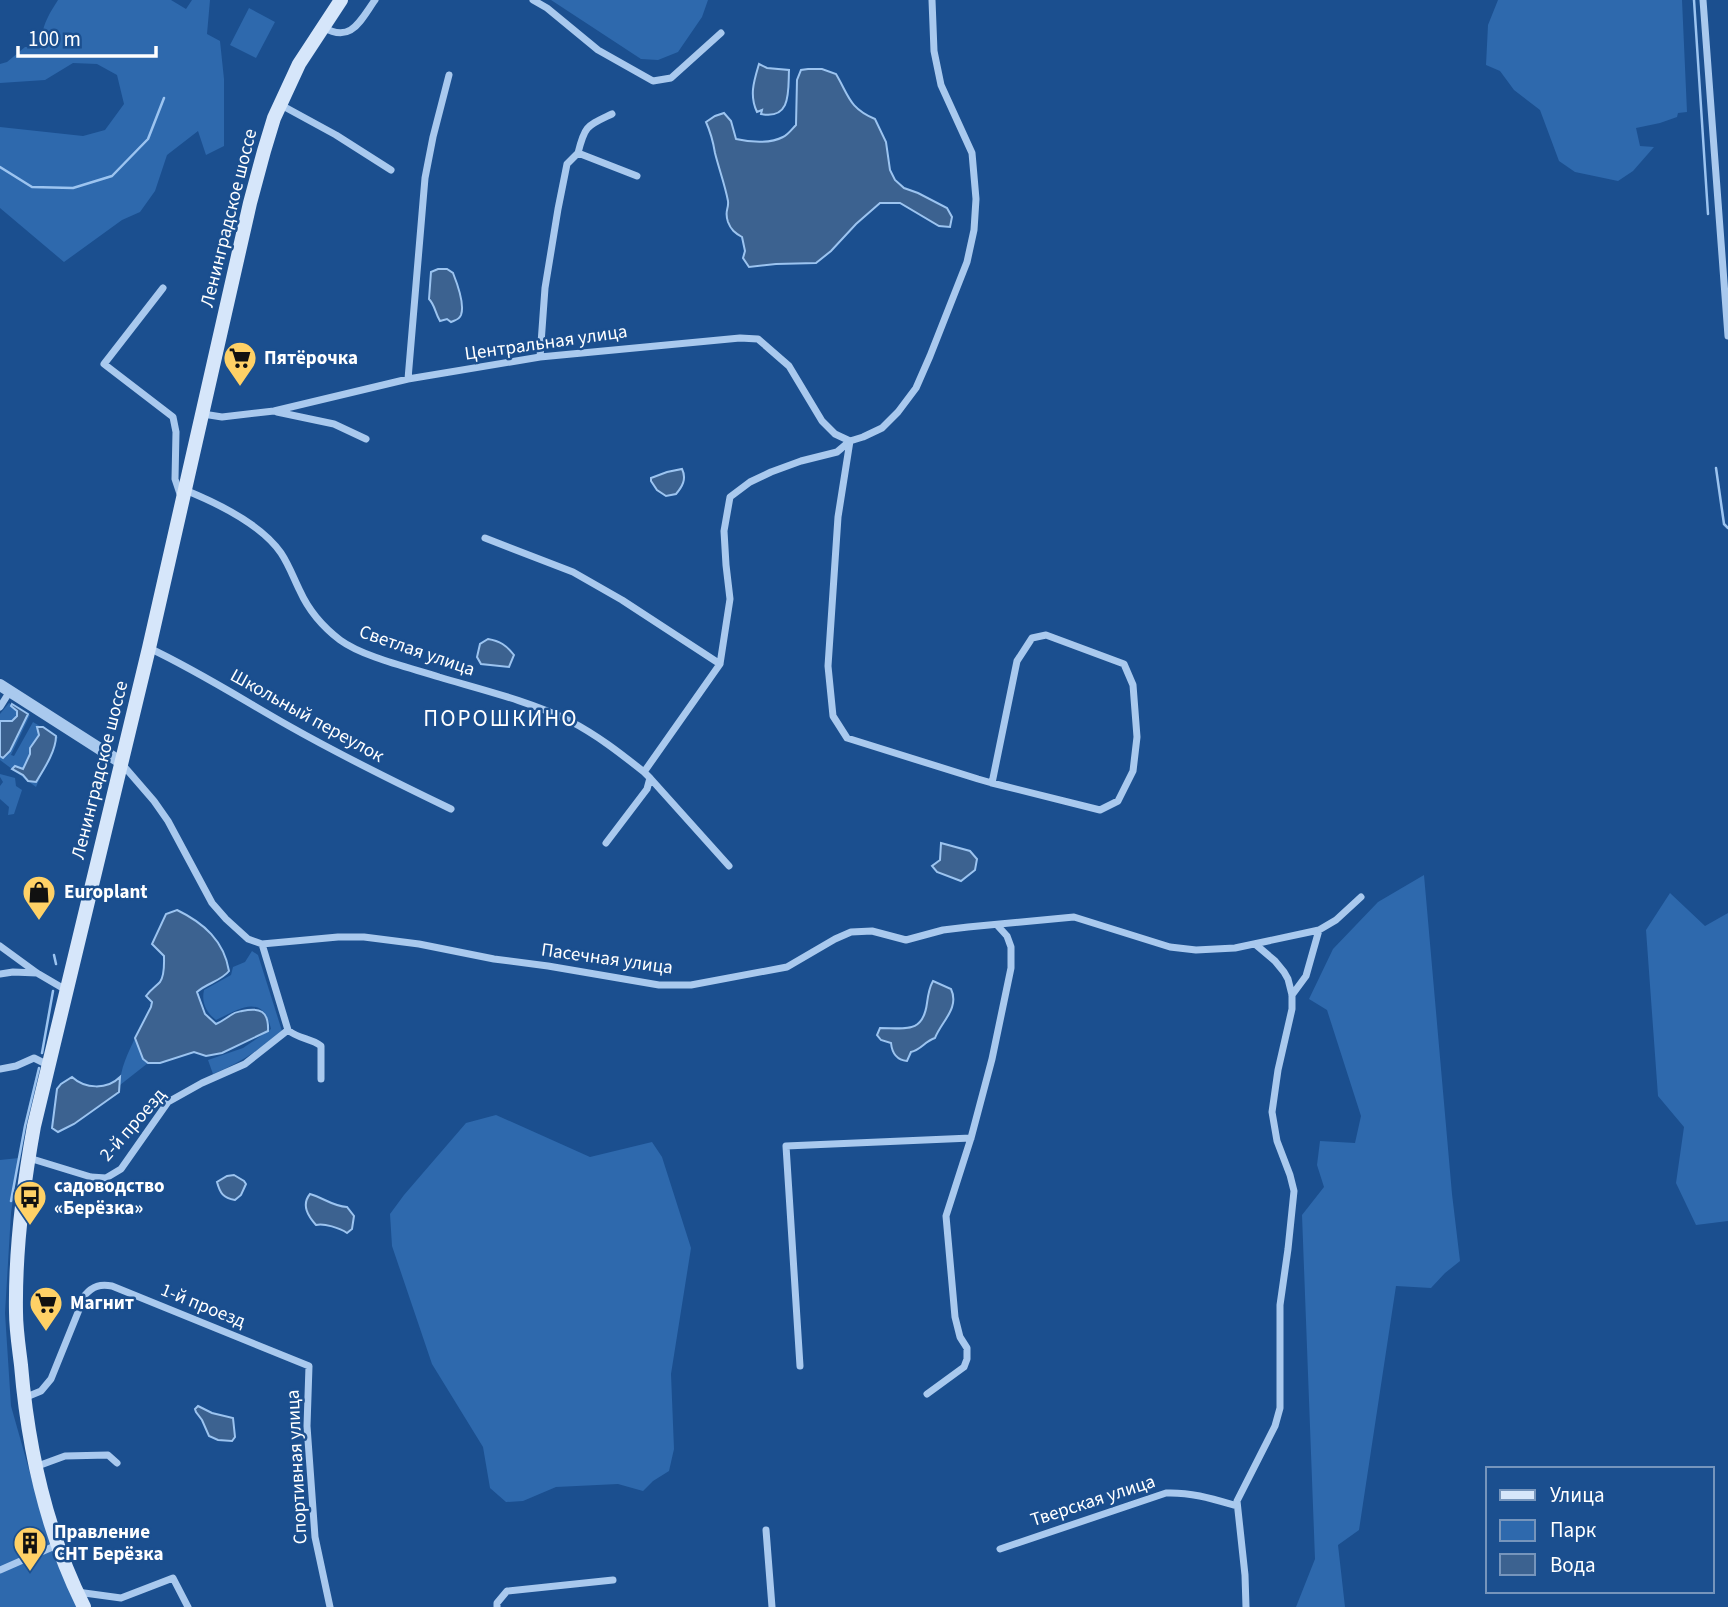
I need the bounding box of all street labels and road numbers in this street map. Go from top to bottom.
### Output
street label: Ленинградское шоссе [194,126,264,310]
street label: Центральная улица [463,318,629,368]
street label: Светлая улица [356,619,478,683]
street label: Школьный переулок [225,662,389,770]
street label: Ленинградское шоссе [65,678,135,862]
street label: Пасечная улица [539,936,675,982]
street label: 2-й проезд [93,1082,173,1168]
street label: 1-й проезд [156,1277,250,1335]
street label: Спортивная улица [279,1389,315,1545]
street label: Тверская улица [1027,1468,1159,1534]

